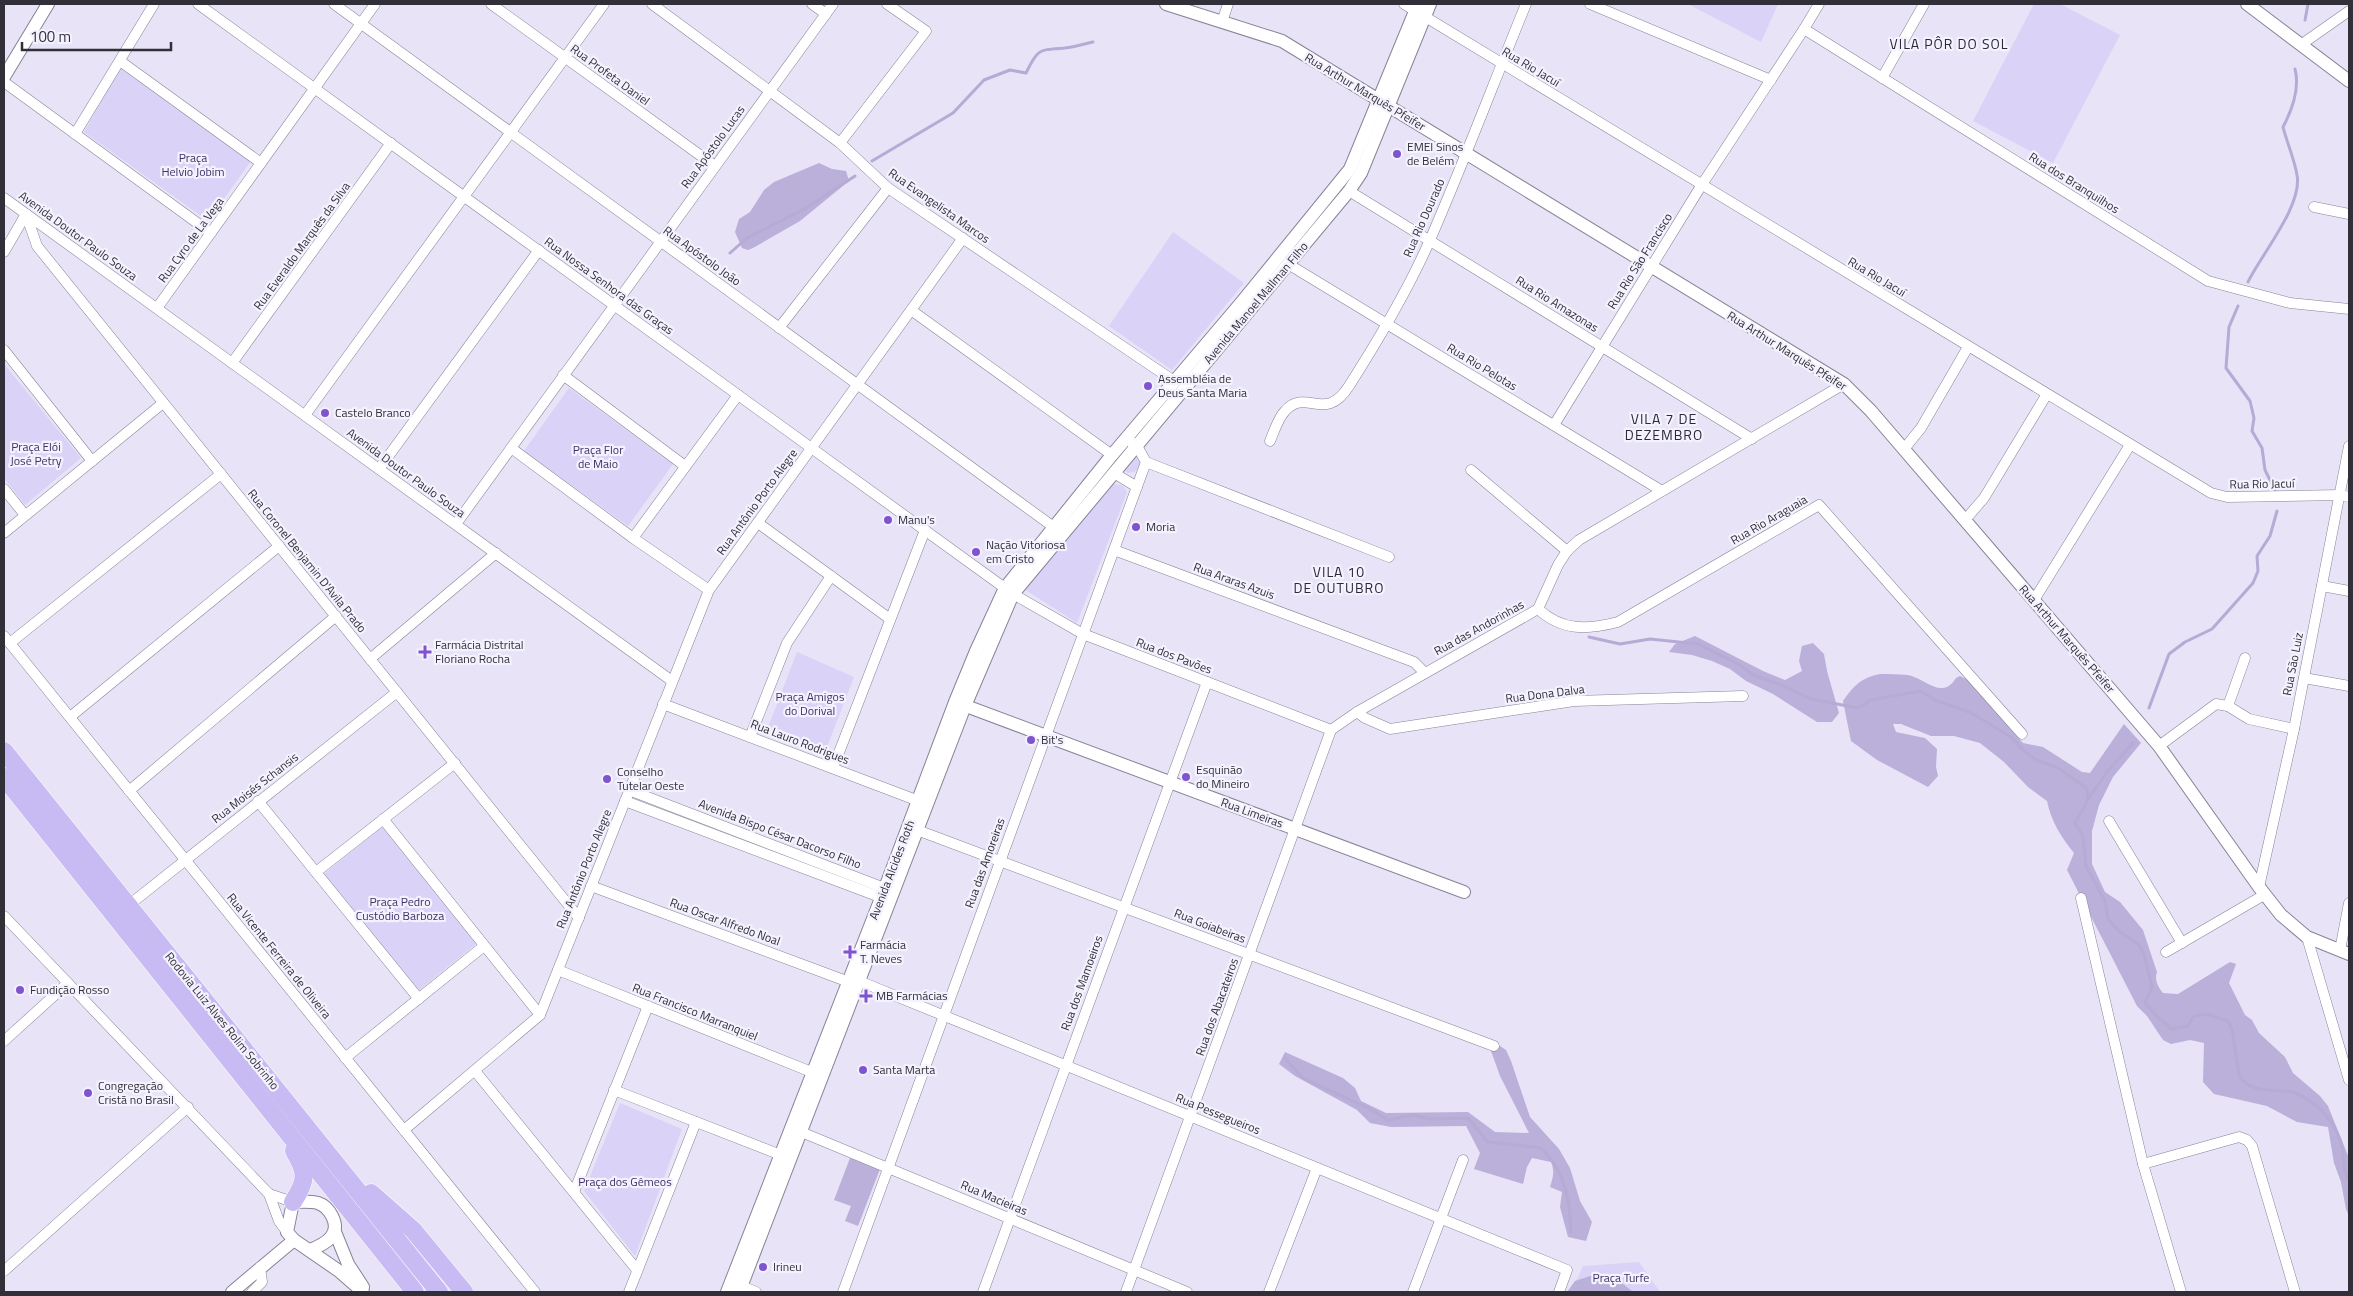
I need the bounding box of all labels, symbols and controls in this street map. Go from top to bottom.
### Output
scale bar [22,20,171,52]
text: 100 m [30,25,71,48]
district label: VILA PÔR DO SOL [1890,33,2008,54]
street label: Rua Profeta Daniel [567,39,654,110]
street label: Rua Rio Jacuí [1498,42,1565,92]
street label: Rua Arthur Marquês Pfeifer [1301,48,1429,135]
street label: Rua Apóstolo Lucas [676,101,750,192]
place label: EMEI Sinos de Belém [1407,137,1464,170]
street label: Rua dos Branquilhos [2025,147,2124,218]
park label: Praça Helvio Jobim [162,148,224,181]
marker: EMEI Sinos de Belém [1391,148,1403,160]
street label: Rua Evangelista Marcos [885,163,994,248]
street label: Rua Rio Dourado [1398,175,1449,260]
street label: Rua Everaldo Marquês da Silva [248,178,355,314]
street label: Avenida Doutor Paulo Souza [15,186,141,285]
street label: Rua Cyro de La Vega [153,193,228,286]
street label: Rua Rio São Francisco [1602,209,1677,313]
street label: Rua Apóstolo João [659,221,745,290]
street label: Rua Nossa Senhora das Graças [541,232,678,339]
street label: Avenida Manoel Mallman Filho [1199,237,1312,368]
street label: Rua Rio Jacuí [1844,252,1911,302]
street label: Rua Rio Amazonas [1512,271,1603,337]
street label: Rua Arthur Marquês Pfeifer [1724,306,1851,395]
street label: Rua Rio Pelotas [1443,338,1522,395]
place label: Assembléia de Deus Santa Maria [1158,369,1247,402]
marker: Assembléia de Deus Santa Maria [1142,380,1154,392]
place label: Castelo Branco [335,403,411,422]
marker: Castelo Branco [319,407,331,419]
district label: VILA 7 DE DEZEMBRO [1625,408,1703,445]
street label: Avenida Doutor Paulo Souza [343,423,469,522]
park label: Praça Elói José Petry [10,437,62,470]
park label: Praça Flor de Maio [573,440,623,473]
street label: Rua Antônio Porto Alegre [711,445,802,559]
street label: Rua Rio Jacuí [2229,473,2296,494]
street label: Rua Coronel Benjamin D'Avila Prado [243,485,371,637]
street label: Rua Rio Araguaia [1727,490,1811,549]
place label: Manu's [898,510,935,529]
marker: Manu's [882,514,894,526]
place label: Moria [1146,517,1175,536]
marker: Moria [1130,521,1142,533]
place label: Nação Vitoriosa em Cristo [986,535,1065,568]
marker: Nação Vitoriosa em Cristo [970,546,982,558]
street label: Rua Araras Azuis [1191,557,1278,604]
district label: VILA 10 DE OUTUBRO [1294,561,1384,598]
street label: Rua Arthur Marquês Pfeifer [2015,580,2120,697]
street label: Rua das Andorinhas [1430,595,1528,660]
street label: Rua São Luiz [2277,631,2308,697]
street label: Rua dos Pavões [1133,632,1215,679]
place label: Farmácia Distrital Floriano Rocha [435,635,524,668]
marker: Farmácia Distrital Floriano Rocha [419,646,431,658]
street label: Rua Dona Dalva [1504,679,1586,708]
park label: Praça Amigos do Dorival [775,687,845,720]
street label: Rua Lauro Rodrigues [748,714,853,769]
place label: Bit's [1041,730,1064,749]
marker: Bit's [1025,734,1037,746]
street label: Rua Moisés Schansis [207,747,302,828]
place label: Esquinão do Mineiro [1196,760,1250,793]
place label: Conselho Tutelar Oeste [617,762,684,795]
marker: Esquinão do Mineiro [1180,771,1192,783]
marker: Conselho Tutelar Oeste [601,773,613,785]
street label: Rua Limeiras [1218,792,1286,833]
street label: Avenida Bispo César Dacorso Filho [696,794,864,873]
street label: Rua Antônio Porto Alegre [551,806,616,931]
street label: Rua das Amoreiras [959,815,1010,911]
street label: Avenida Alcides Roth [864,817,919,922]
street label: Rua Vicente Ferreira de Oliveira [223,889,336,1023]
park label: Praça Pedro Custódio Barboza [356,892,444,925]
street label: Rua Oscar Alfredo Noal [667,893,783,950]
street label: Rua Goiabeiras [1172,903,1249,948]
street label: Rua dos Mamoeiros [1055,932,1108,1033]
place label: Farmácia T. Neves [860,935,906,968]
marker: Farmácia T. Neves [844,946,856,958]
street label: Rodovia Luiz Alves Rolim Sobrinho [161,948,284,1094]
street label: Rua dos Abacateiros [1190,955,1243,1058]
street label: Rua Francisco Marranquiel [630,978,761,1045]
place label: Fundição Rosso [30,980,109,999]
marker: Fundição Rosso [14,984,26,996]
place label: MB Farmácias [876,986,948,1005]
marker: MB Farmácias [860,990,872,1002]
place label: Santa Marta [873,1060,935,1079]
marker: Santa Marta [857,1064,869,1076]
place label: Congregação Cristã no Brasil [98,1076,174,1109]
marker: Congregação Cristã no Brasil [82,1087,94,1099]
street label: Rua Pessegueiros [1173,1088,1264,1139]
park label: Praça dos Gêmeos [578,1172,672,1191]
street label: Rua Macieiras [958,1175,1031,1220]
place label: Irineu [773,1257,802,1276]
marker: Irineu [757,1261,769,1273]
park label: Praça Turfe [1593,1268,1649,1287]

